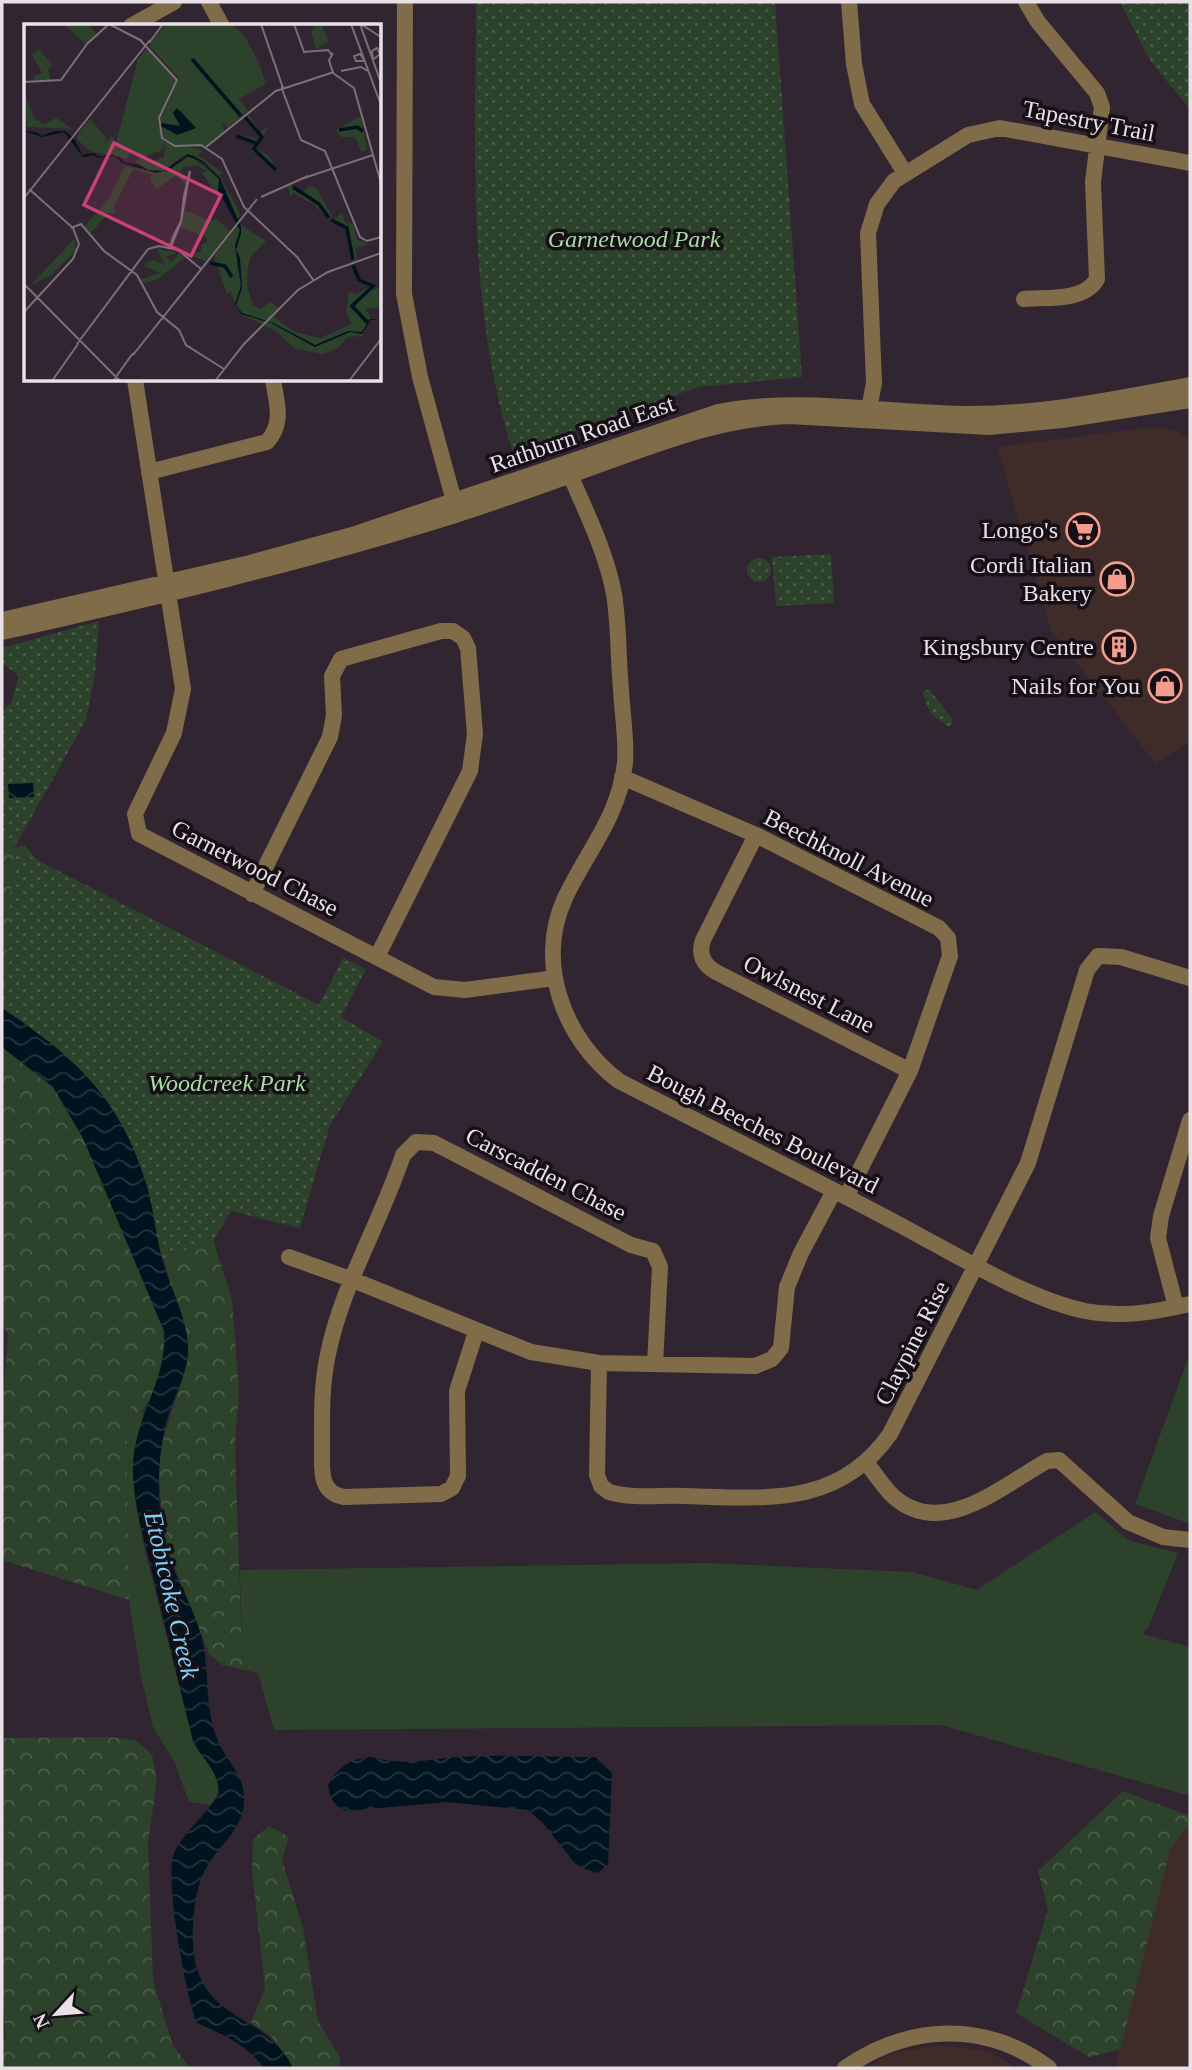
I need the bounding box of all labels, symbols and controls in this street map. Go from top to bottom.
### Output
inset map [24,24,382,382]
street label: Tapestry Trail [1021,95,1157,147]
park label: Garnetwood Park [548,226,721,252]
street label: Rathburn Road East [486,390,678,478]
supermarket icon: Longo's [1064,511,1102,549]
place label: Longo's [982,517,1058,543]
place label: Cordi Italian Bakery [970,552,1092,606]
shop icon: Cordi Italian Bakery [1098,560,1136,598]
building icon: Kingsbury Centre [1100,628,1138,666]
place label: Kingsbury Centre [923,634,1094,660]
shop icon: Nails for You [1146,667,1184,705]
place label: Nails for You [1011,673,1140,699]
street label: Beechknoll Avenue [760,804,938,912]
street label: Garnetwood Chase [167,815,343,921]
street label: Owlsnest Lane [739,950,879,1038]
street label: Bough Beeches Boulevard [643,1059,883,1199]
park label: Woodcreek Park [148,1070,306,1096]
street label: Carscadden Chase [461,1122,631,1226]
street label: Claypine Rise [870,1277,954,1409]
water label: Etobicoke Creek [138,1507,205,1682]
north arrow [21,1979,91,2049]
text: N [29,2010,54,2032]

